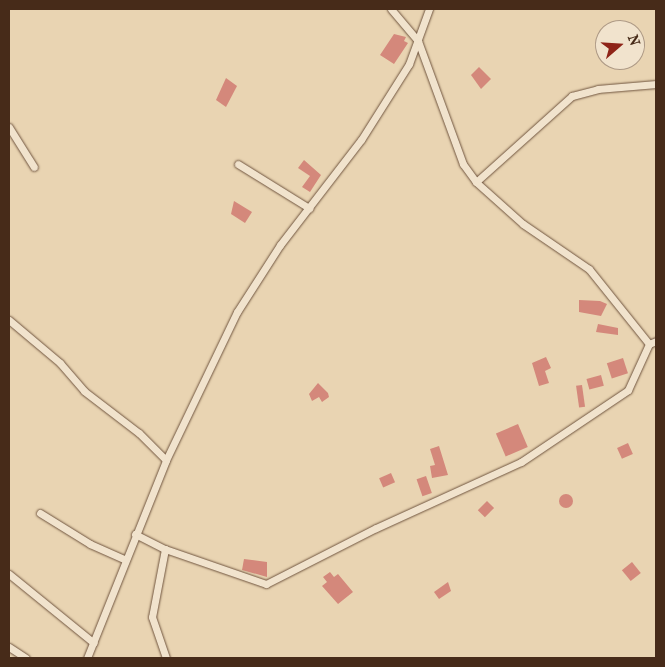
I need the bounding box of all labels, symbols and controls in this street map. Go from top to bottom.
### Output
north arrow [595,20,645,70]
text: N [624,32,643,48]

